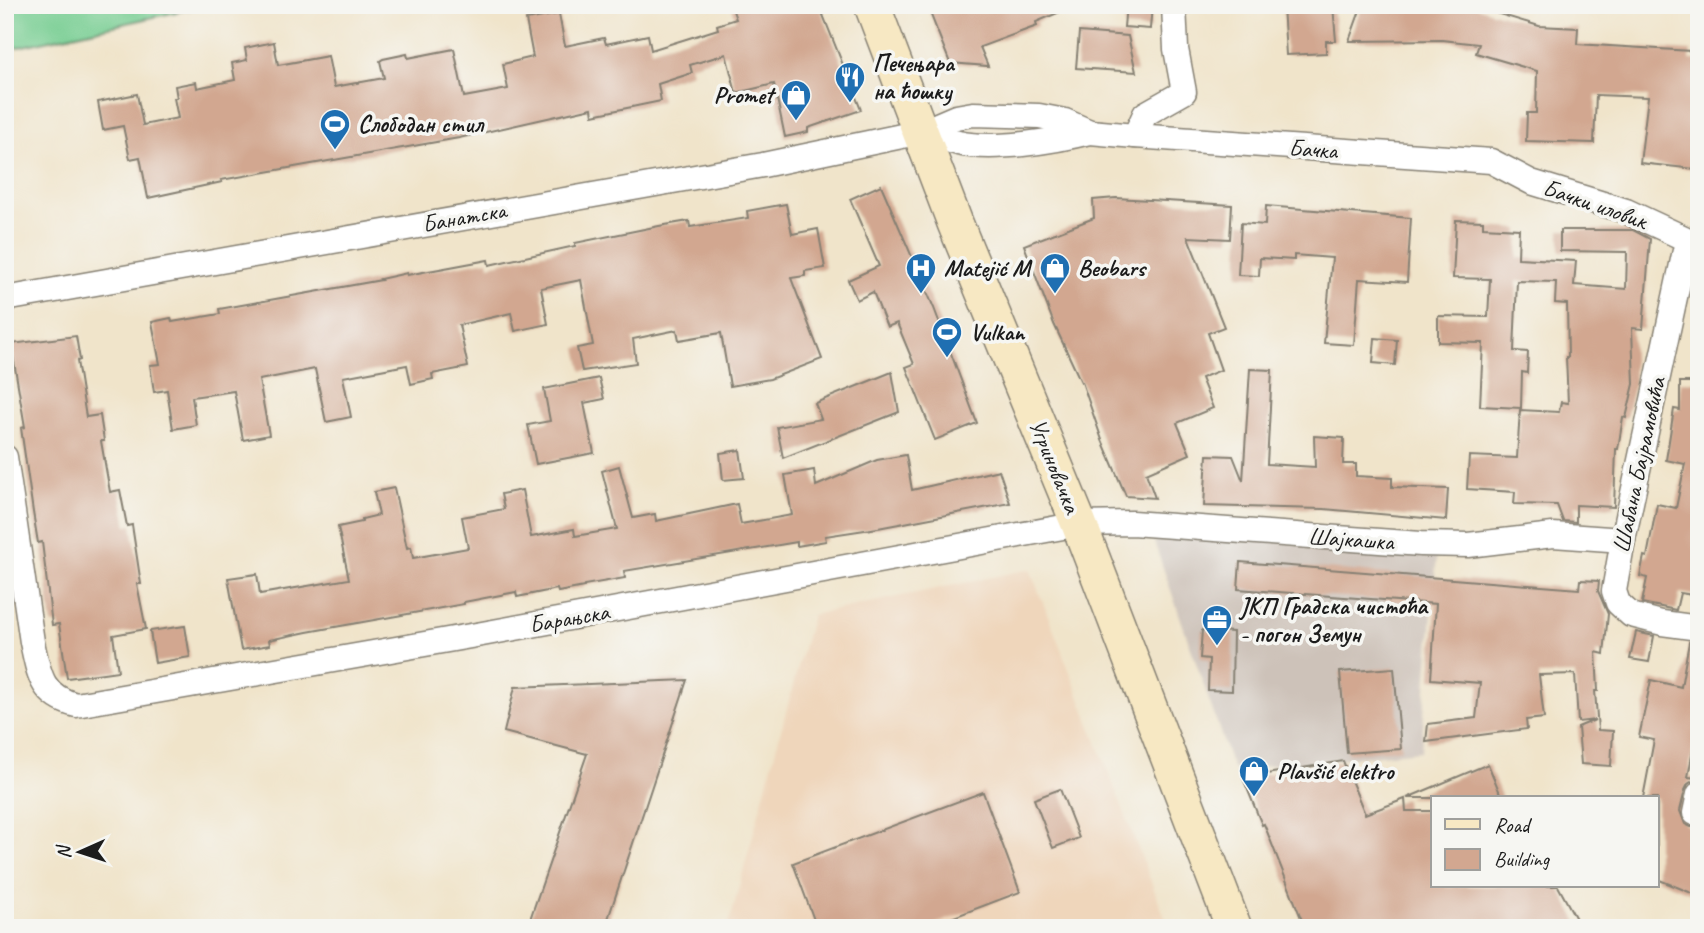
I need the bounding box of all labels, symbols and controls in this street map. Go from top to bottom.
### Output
place label: Печењара на ћошку [873,48,955,106]
restaurant icon: Печењара на ћошку [833,60,867,104]
shop icon: Promet [779,78,813,122]
place label: Promet [714,80,777,110]
sports icon: Слободан стил [318,107,352,151]
place label: Слободан стил [358,109,485,139]
street label: Бачка [1288,132,1340,166]
street label: Бачки иловик [1539,172,1653,236]
street label: Банатска [420,195,510,239]
hospital icon: Matejić M [904,251,938,295]
shop icon: Beobars [1038,251,1072,295]
place label: Matejić M [944,253,1033,283]
place label: Beobars [1078,253,1148,283]
sports icon: Vulkan [930,315,964,359]
place label: Vulkan [970,317,1026,347]
street label: Шабана Бајрамовића [1606,373,1673,555]
street label: Угриновачка [1022,414,1088,519]
street label: Шајкашка [1307,521,1396,557]
place label: ЈКП Градска чистоћа - погон Земун [1238,591,1429,649]
street label: Барањска [527,596,613,640]
office icon: ЈКП Градска чистоћа - погон Земун [1200,603,1234,647]
shop icon: Plavšić elektro [1237,754,1271,798]
place label: Plavšić elektro [1277,756,1396,786]
legend [1431,796,1658,888]
text: Road [1494,812,1533,838]
north arrow [46,818,116,888]
text: N [52,843,76,859]
text: Building [1494,846,1551,872]

